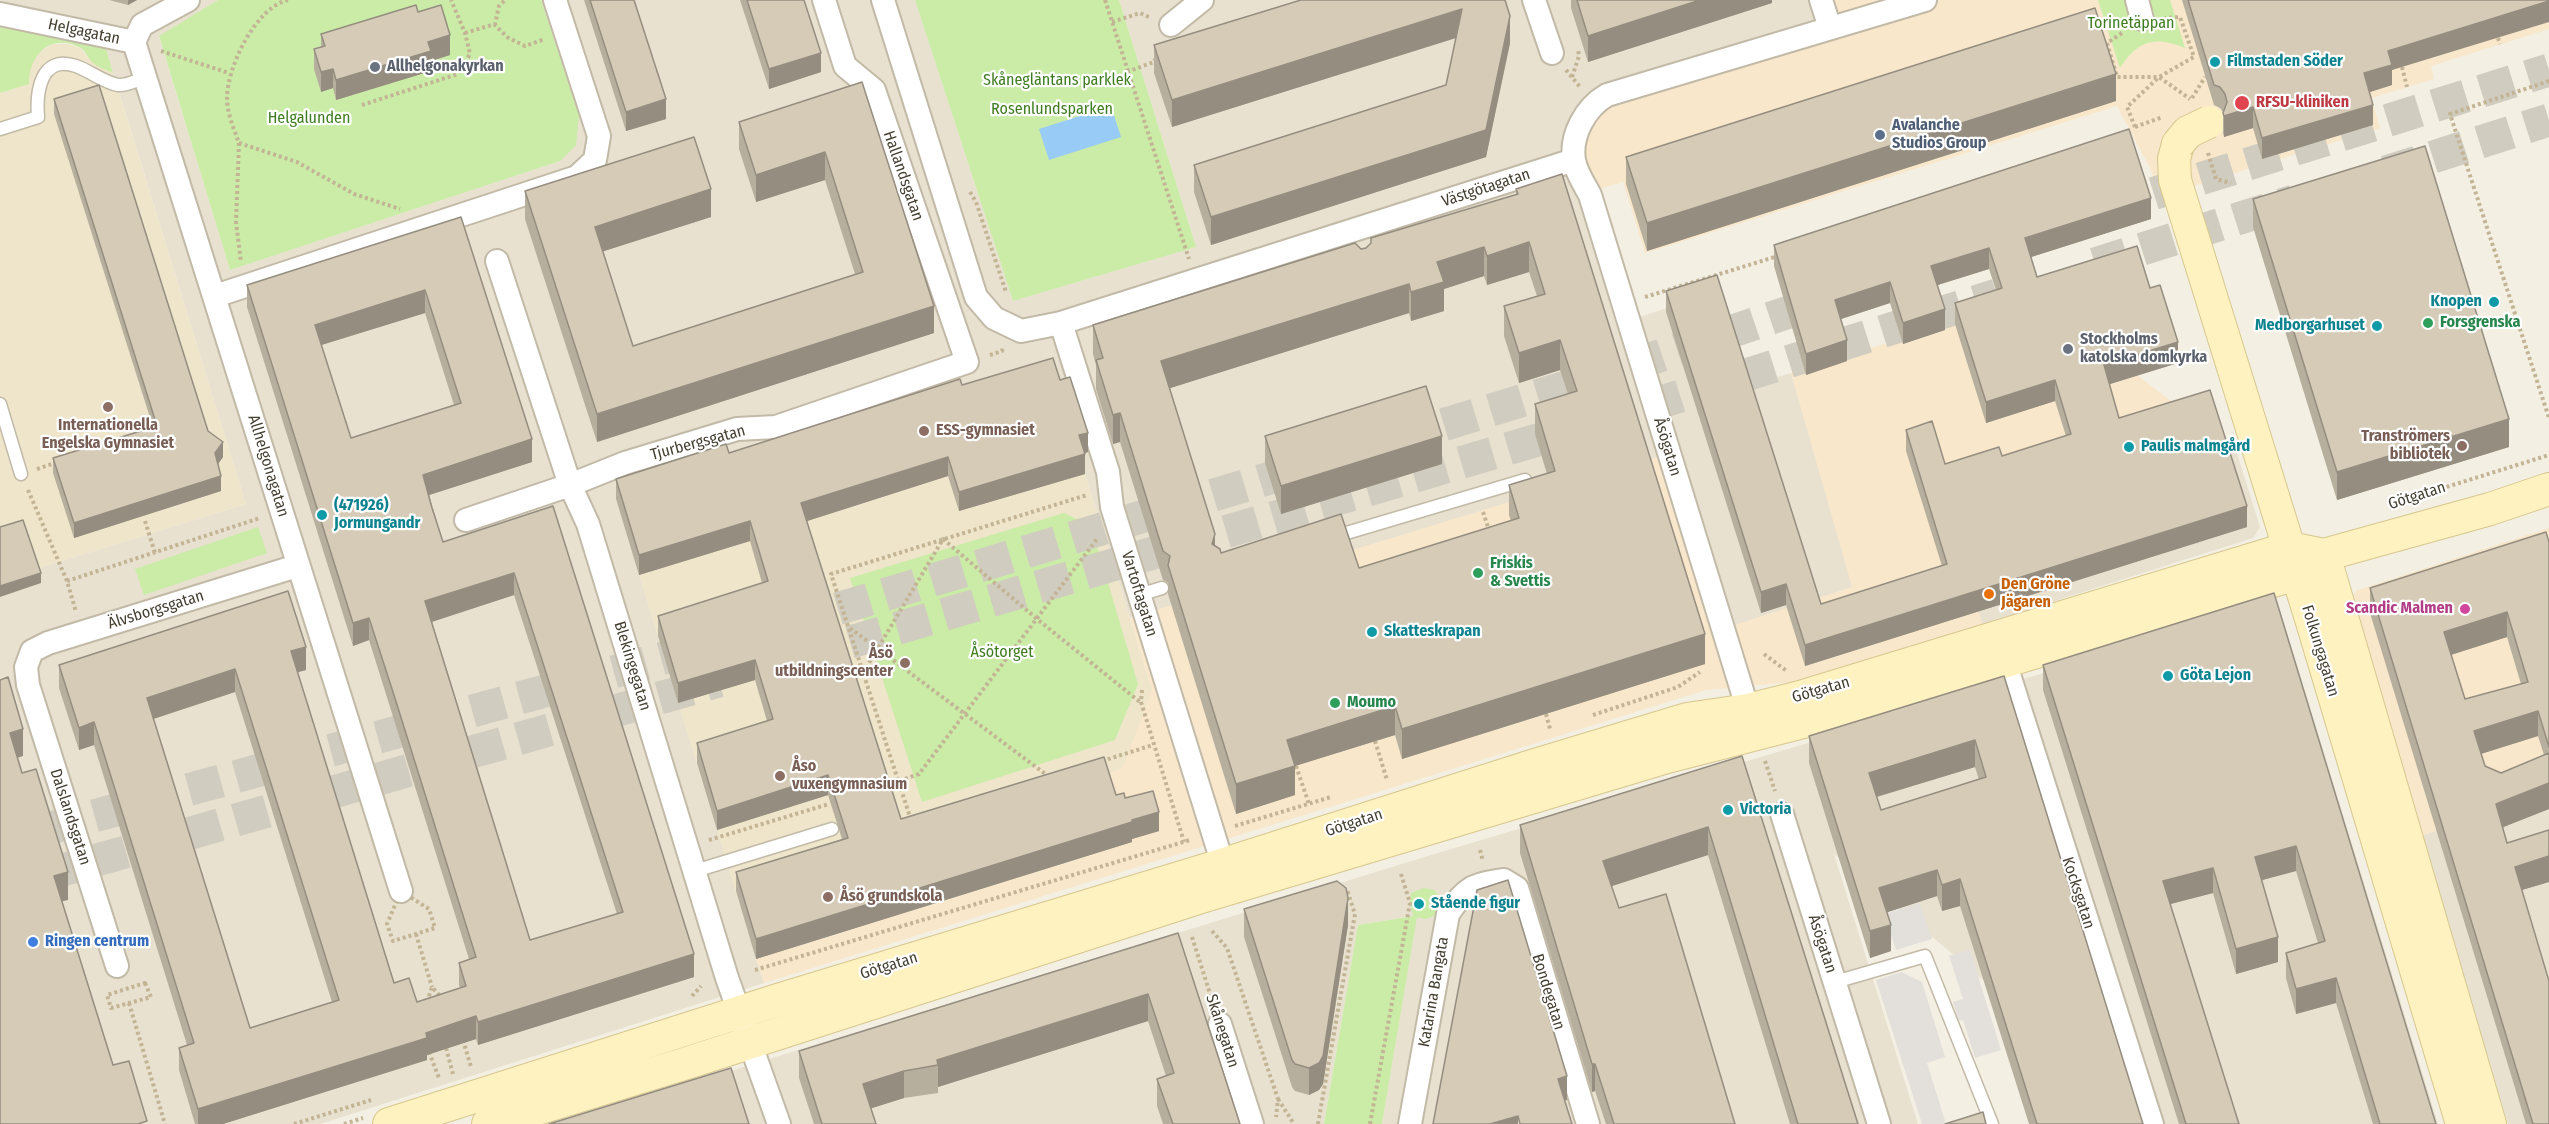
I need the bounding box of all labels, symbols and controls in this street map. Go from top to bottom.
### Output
park label: Torinetäppan [2087,14,2175,34]
street label: Helgagatan [46,15,122,49]
place label: Filmstaden Söder [2227,52,2343,72]
marker: Filmstaden Söder [2208,55,2222,69]
place label: Allhelgonakyrkan [387,57,504,77]
marker: Allhelgonakyrkan [368,60,382,74]
park label: Skånegläntans parklek [983,71,1131,91]
place label: RFSU-kliniken [2256,93,2349,113]
marker: RFSU-kliniken [2233,94,2251,112]
park label: Rosenlundsparken [991,100,1113,120]
park label: Helgalunden [268,109,350,129]
place label: Avalanche Studios Group [1892,116,1986,154]
street label: Hallandsgatan [879,128,927,224]
marker: Avalanche Studios Group [1873,128,1887,142]
street label: Västgötagatan [1439,165,1533,211]
place label: Knopen [2431,292,2482,312]
marker: Knopen [2487,295,2501,309]
place label: Forsgrenska [2440,313,2520,333]
place label: Medborgarhuset [2255,316,2365,336]
marker: Forsgrenska [2421,316,2435,330]
marker: Medborgarhuset [2370,319,2384,333]
place label: Stockholms katolska domkyrka [2080,330,2207,368]
marker: Stockholms katolska domkyrka [2061,342,2075,356]
marker: Internationella Engelska Gymnasiet [101,400,115,414]
street label: Allhelgonagatan [243,413,293,519]
street label: Åsögatan [1649,415,1685,479]
place label: Internationella Engelska Gymnasiet [42,416,174,454]
street label: Tjurbergsgatan [648,421,748,465]
place label: ESS-gymnasiet [936,421,1035,441]
marker: ESS-gymnasiet [917,424,931,438]
place label: Tranströmers bibliotek [2361,427,2450,465]
place label: Paulis malmgård [2141,437,2250,457]
marker: Tranströmers bibliotek [2455,439,2469,453]
marker: Paulis malmgård [2122,440,2136,454]
street label: Götgatan [2386,478,2448,514]
place label: (471926) Jormungandr [334,496,420,534]
marker: (471926) Jormungandr [315,508,329,522]
street label: Vartoftagatan [1117,549,1161,639]
place label: Friskis & Svettis [1490,554,1550,592]
marker: Friskis & Svettis [1471,566,1485,580]
place label: Den Gröne Jägaren [2001,575,2070,613]
street label: Älvsborgsgatan [106,586,206,634]
marker: Den Gröne Jägaren [1982,587,1996,601]
place label: Scandic Malmen [2346,599,2453,619]
marker: Scandic Malmen [2458,602,2472,616]
street label: Folkungagatan [2297,603,2343,699]
street label: Blekingegatan [609,619,655,713]
place label: Skatteskrapan [1384,622,1481,642]
marker: Skatteskrapan [1365,625,1379,639]
park label: Åsötorget [971,643,1033,663]
place label: Åsö utbildningscenter [775,644,893,682]
marker: Åsö utbildningscenter [898,656,912,670]
place label: Göta Lejon [2180,666,2251,686]
marker: Göta Lejon [2161,669,2175,683]
street label: Götgatan [1790,673,1852,707]
place label: Moumo [1347,693,1396,713]
marker: Moumo [1328,696,1342,710]
place label: Åso vuxengymnasium [792,757,907,795]
street label: Dalslandsgatan [45,766,95,868]
marker: Åso vuxengymnasium [773,769,787,783]
place label: Victoria [1740,800,1791,820]
marker: Victoria [1721,803,1735,817]
street label: Götgatan [1323,805,1385,841]
street label: Kocksgatan [2057,855,2099,931]
place label: Åsö grundskola [840,887,943,907]
marker: Åsö grundskola [821,890,835,904]
place label: Stående figur [1431,894,1520,914]
marker: Stående figur [1412,897,1426,911]
street label: Åsögatan [1804,912,1840,976]
place label: Ringen centrum [45,932,149,952]
marker: Ringen centrum [26,935,40,949]
street label: Katarina Bangata [1415,935,1453,1049]
street label: Götgatan [858,948,920,984]
street label: Bondegatan [1527,952,1569,1032]
street label: Skånegatan [1201,992,1243,1070]

